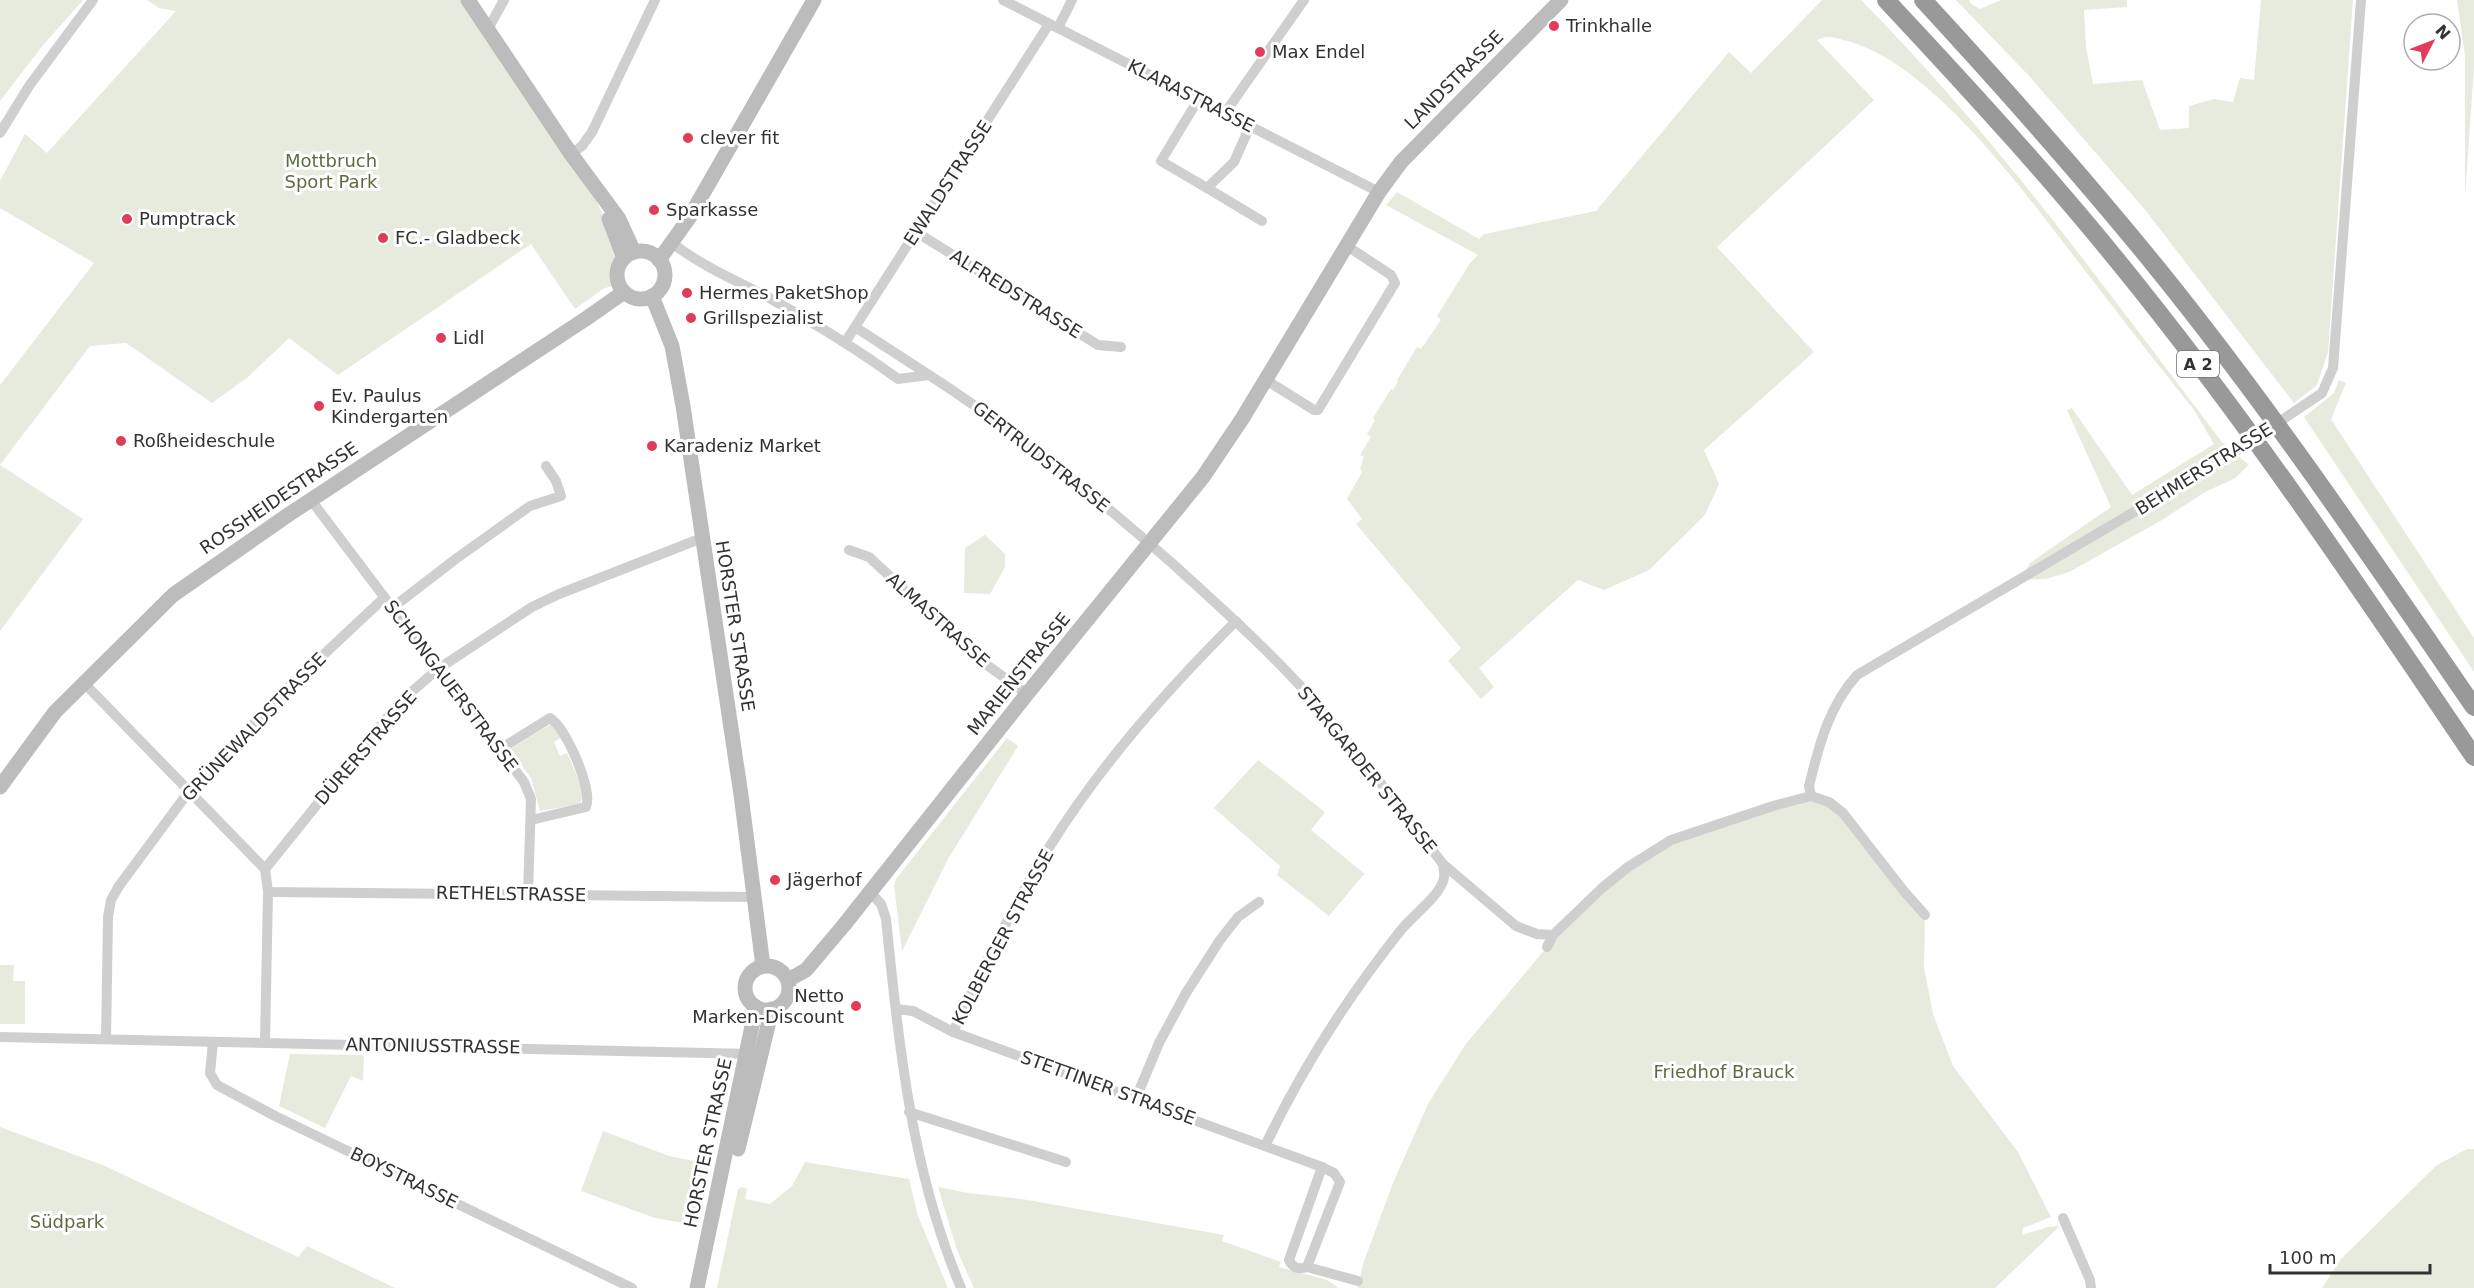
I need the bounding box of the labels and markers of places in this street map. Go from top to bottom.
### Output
place label: Trinkhalle [1565,15,1652,36]
marker: Trinkhalle [1547,19,1561,33]
place label: Max Endel [1272,41,1365,62]
marker: Max Endel [1253,45,1267,59]
place label: clever fit [700,127,779,148]
marker: clever fit [681,131,695,145]
place label: Sparkasse [666,199,758,220]
marker: Sparkasse [647,203,661,217]
place label: Pumptrack [139,208,236,229]
marker: Pumptrack [120,212,134,226]
place label: FC.- Gladbeck [395,227,521,248]
marker: FC.- Gladbeck [376,231,390,245]
place label: Hermes PaketShop [699,282,869,303]
marker: Hermes PaketShop [680,286,694,300]
place label: Grillspezialist [703,307,823,328]
marker: Grillspezialist [684,311,698,325]
place label: Lidl [453,327,484,348]
marker: Lidl [434,331,448,345]
place label: Ev. Paulus Kindergarten [331,385,448,427]
marker: Ev. Paulus Kindergarten [312,399,326,413]
place label: Roßheideschule [133,430,275,451]
marker: Roßheideschule [114,434,128,448]
place label: Karadeniz Market [664,435,821,456]
marker: Karadeniz Market [645,439,659,453]
place label: Jägerhof [786,869,862,890]
marker: Jägerhof [768,873,782,887]
place label: Netto Marken-Discount [692,985,844,1027]
marker: Netto Marken-Discount [849,999,863,1013]

